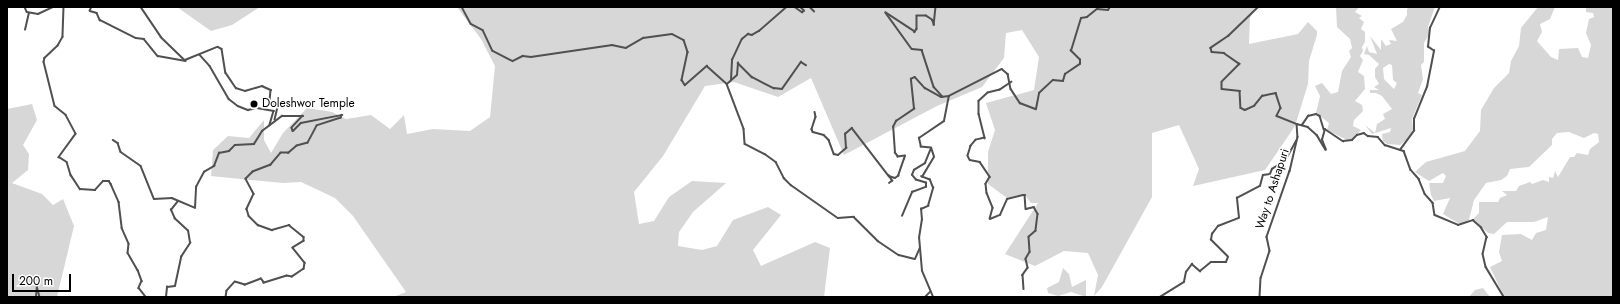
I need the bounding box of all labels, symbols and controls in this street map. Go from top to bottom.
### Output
place label: Doleshwor Temple [262,97,355,111]
marker: Doleshwor Temple [249,99,259,109]
street label: Way to Ashapuri [1253,147,1293,231]
scale bar [14,266,73,292]
text: 200 m [19,272,53,290]

